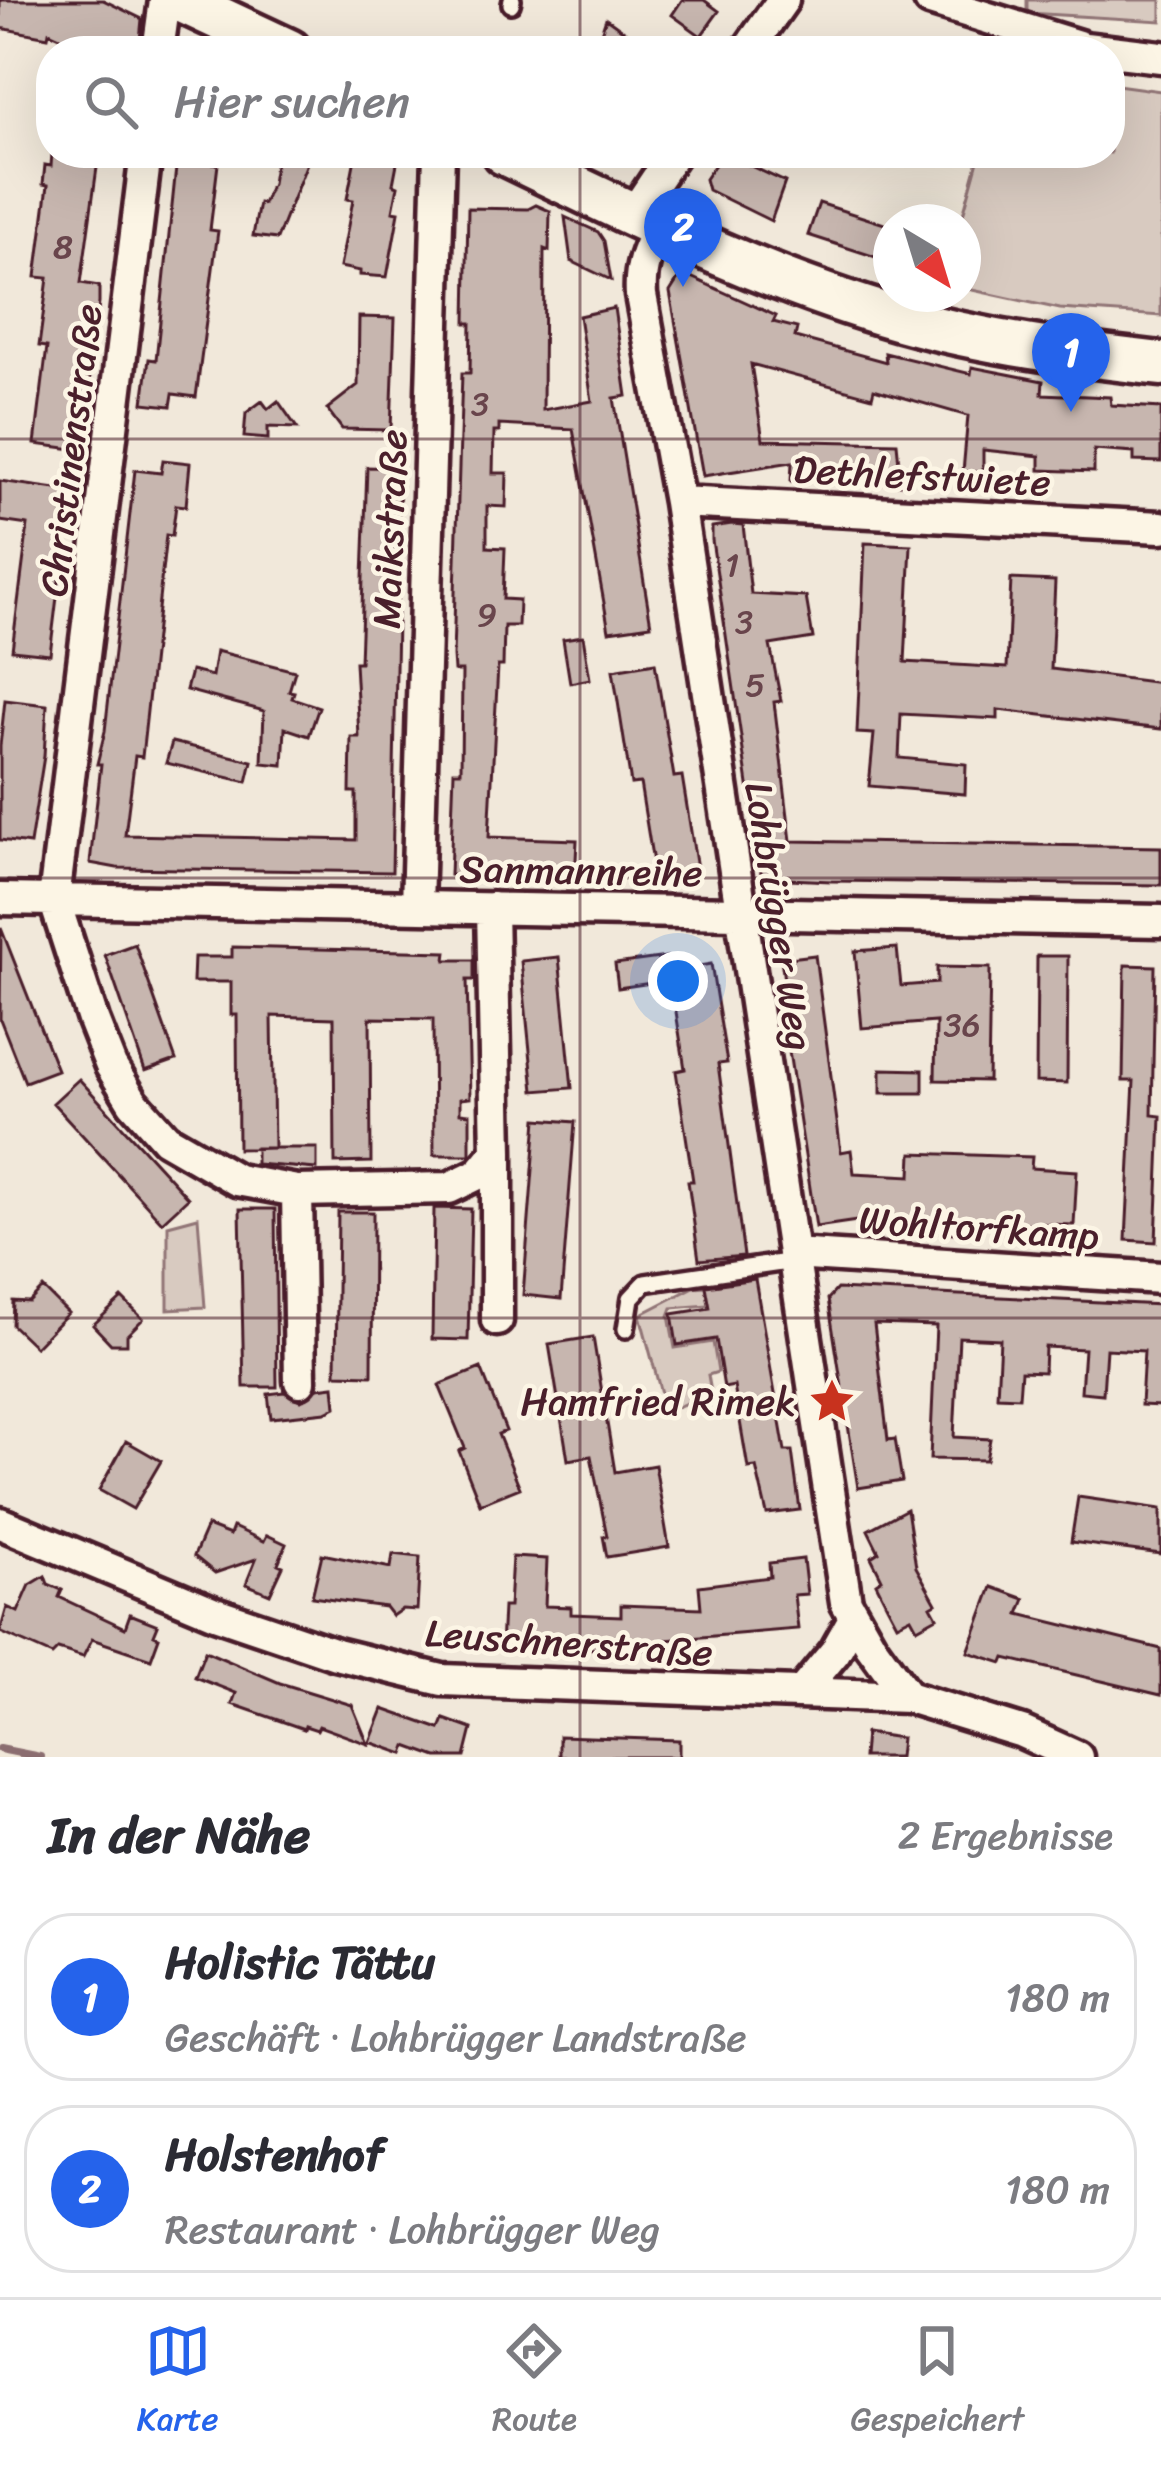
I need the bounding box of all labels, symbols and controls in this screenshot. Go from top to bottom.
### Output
search box [36,36,1125,168]
text: Hier suchen [174,62,410,142]
icon: search [78,69,144,135]
pin: 2 [644,188,722,287]
north arrow [873,204,981,312]
house number: 8 [53,218,73,276]
street label: Christinenstraße [18,300,123,600]
pin: 1 [1032,313,1110,412]
house number: 3 [471,375,489,433]
street label: Maikstraße [352,428,427,630]
street label: Dethlefstwiete [791,434,1053,517]
house number: 1 [725,536,739,594]
house number: 9 [477,586,497,644]
house number: 3 [735,593,753,651]
house number: 5 [745,656,765,714]
street label: Lohbrügger Weg [724,777,835,1055]
street label: Sanmannreihe [459,834,703,907]
your location [648,951,708,1011]
house number: 36 [944,996,980,1054]
street label: Wohltorfkamp [856,1185,1101,1270]
place label: Hamfried Rimek [521,1367,796,1436]
place icon: Hamfried Rimek [807,1376,857,1426]
street label: Leuschnerstraße [423,1598,715,1687]
text: In der Nähe [48,1790,310,1880]
text: 2 Ergebnisse [898,1801,1113,1870]
text: Holistic Tättu [165,1923,435,2003]
text: 1 [82,1963,98,2032]
text: 180 m [1005,1963,1110,2032]
text: Geschäft · Lohbrügger Landstraße [165,2003,747,2072]
text: Holstenhof [165,2115,384,2195]
text: 2 [79,2155,101,2224]
text: 180 m [1005,2155,1110,2224]
text: Restaurant · Lohbrügger Weg [165,2195,660,2264]
tab: Karte [137,2318,218,2448]
tab: Route [492,2318,577,2448]
tab: Gespeichert [850,2318,1024,2448]

